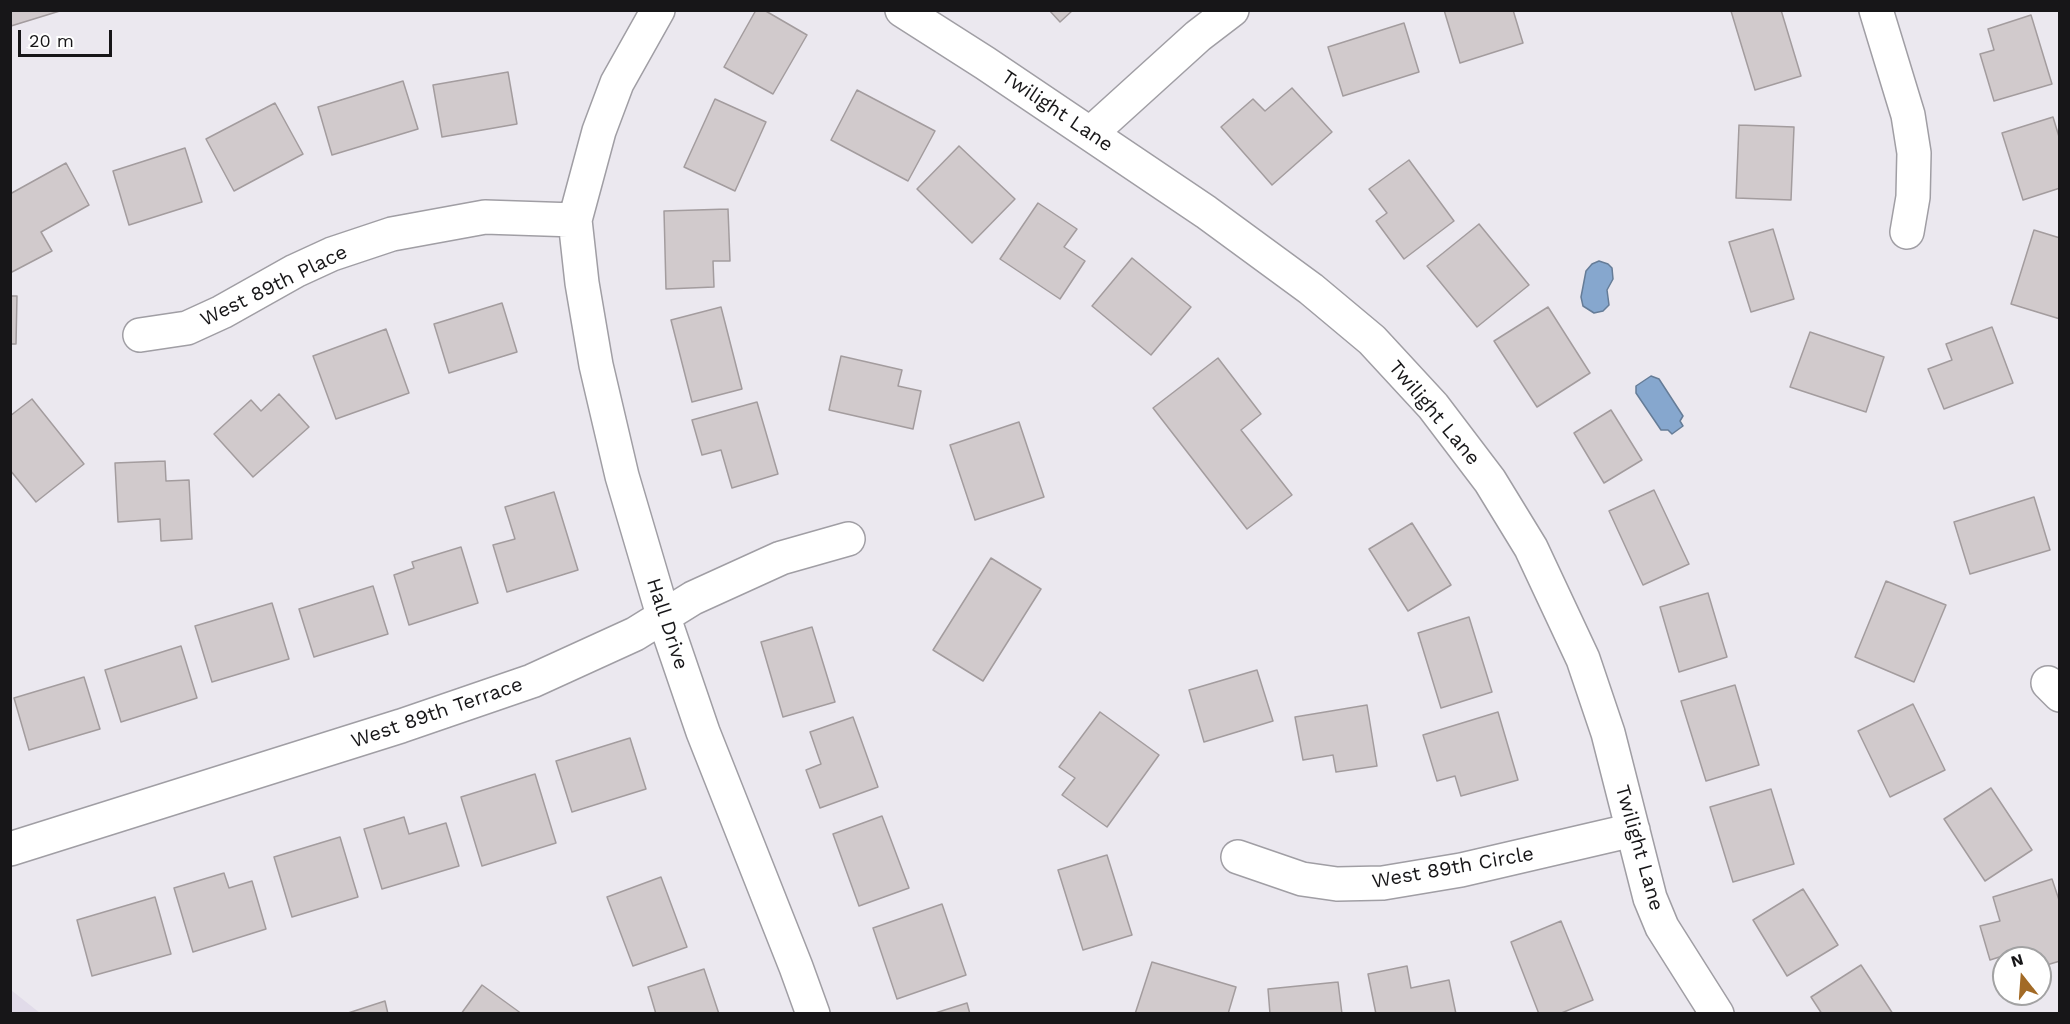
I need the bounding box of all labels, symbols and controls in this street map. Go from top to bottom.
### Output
scale bar [21,18,116,56]
text: 20 m [29,30,74,51]
street label: Twilight Lane [997,65,1117,157]
street label: West 89th Place [197,240,351,332]
street label: Twilight Lane [1383,356,1485,470]
street label: Hall Drive [641,575,693,673]
street label: West 89th Terrace [348,672,526,754]
street label: Twilight Lane [1610,782,1668,914]
street label: West 89th Circle [1370,842,1536,894]
north arrow [1992,946,2052,1006]
text: N [2009,949,2026,971]

